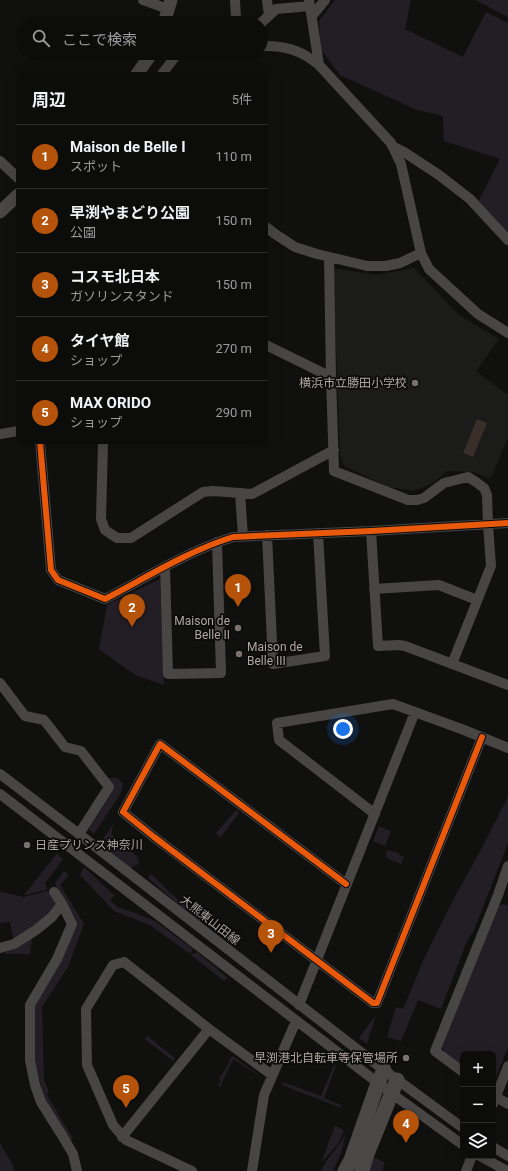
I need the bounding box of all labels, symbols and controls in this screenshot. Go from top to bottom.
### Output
search box [16,16,268,60]
icon: search [30,27,52,49]
text: ここで検索 [62,31,137,49]
text: 周辺 [32,90,66,110]
text: 5件 [232,92,252,107]
text: Maison de Belle I [70,138,186,156]
text: 1 [41,149,49,164]
text: 110 m [215,149,252,164]
text: スポット [70,159,122,174]
text: 早渕やまどり公園 [70,204,190,222]
text: 2 [41,213,49,228]
text: 150 m [215,213,252,228]
text: 公園 [70,225,96,240]
text: コスモ北日本 [70,268,160,286]
text: 3 [41,277,49,292]
text: 150 m [215,277,252,292]
text: ガソリンスタンド [70,289,174,304]
text: タイヤ館 [70,332,130,350]
text: 4 [41,341,49,356]
text: 270 m [215,341,252,356]
text: ショップ [70,353,122,368]
place label: 横浜市立勝田小学校 [299,376,407,390]
marker: 横浜市立勝田小学校 [410,378,420,388]
text: MAX ORIDO [70,394,151,412]
text: 5 [41,405,49,420]
text: 290 m [215,405,252,420]
text: ショップ [70,415,122,430]
pin: 1 [225,574,251,607]
pin: 2 [119,594,145,627]
place label: Maison de Belle II [174,614,230,642]
marker: Maison de Belle II [233,623,243,633]
place label: Maison de Belle III [247,640,303,668]
marker: Maison de Belle III [234,649,244,659]
your location [333,719,353,739]
place label: 日産プリンス神奈川 [35,838,143,852]
marker: 日産プリンス神奈川 [22,840,32,850]
street label: 大熊東山田線 [177,892,243,948]
pin: 3 [258,920,284,953]
place label: 早渕港北自転車等保管場所 [254,1051,398,1065]
map controls [460,1051,496,1159]
button: + [460,1051,496,1087]
marker: 早渕港北自転車等保管場所 [401,1053,411,1063]
pin: 5 [113,1075,139,1108]
button: − [460,1087,496,1123]
pin: 4 [393,1110,419,1143]
button: layers [460,1123,496,1159]

